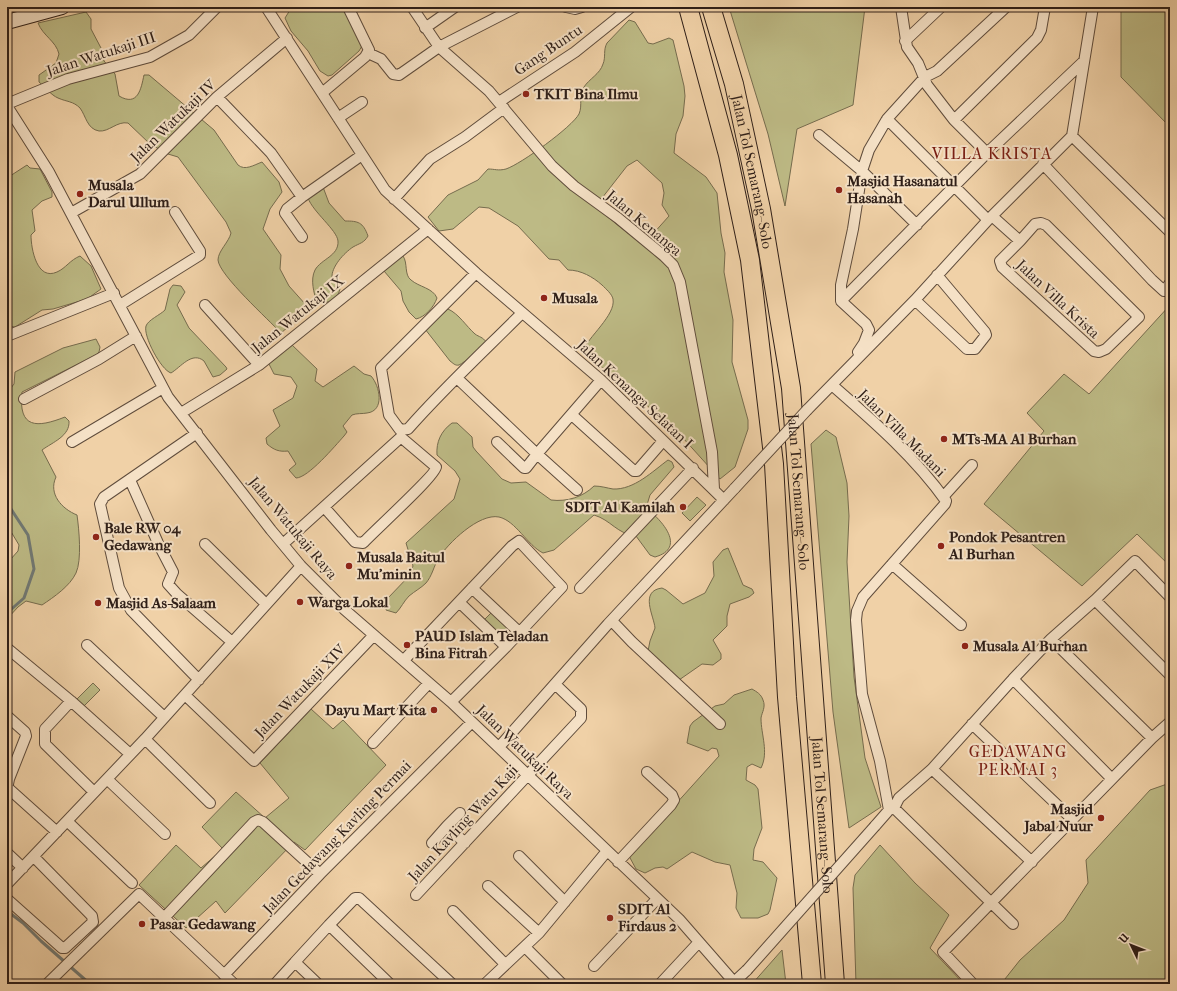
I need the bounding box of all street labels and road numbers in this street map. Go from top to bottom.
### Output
street label: Gang Buntu [511,20,586,79]
street label: Jalan Watukaji III [43,28,158,80]
street label: Jalan Watukaji IV [126,75,220,167]
street label: Jalan Tol Semarang–Solo [727,92,777,251]
street label: Jalan Kenanga [602,186,686,260]
street label: Jalan Villa Krista [1012,255,1104,343]
street label: Jalan Watukaji IX [247,271,348,357]
street label: Jalan Kenanga Selatan I [573,335,697,453]
street label: Jalan Villa Madani [854,385,950,481]
street label: Jalan Tol Semarang–Solo [784,412,813,571]
street label: Jalan Watukaji Raya [244,472,342,584]
street label: Jalan Watukaji XIV [250,640,350,742]
street label: Jalan Watukaji Raya [472,700,578,804]
street label: Jalan Tol Semarang–Solo [808,735,837,894]
street label: Jalan Gedawang Kavling Permai [258,756,415,918]
street label: Jalan Kavling Watu Kaji [404,761,522,886]

